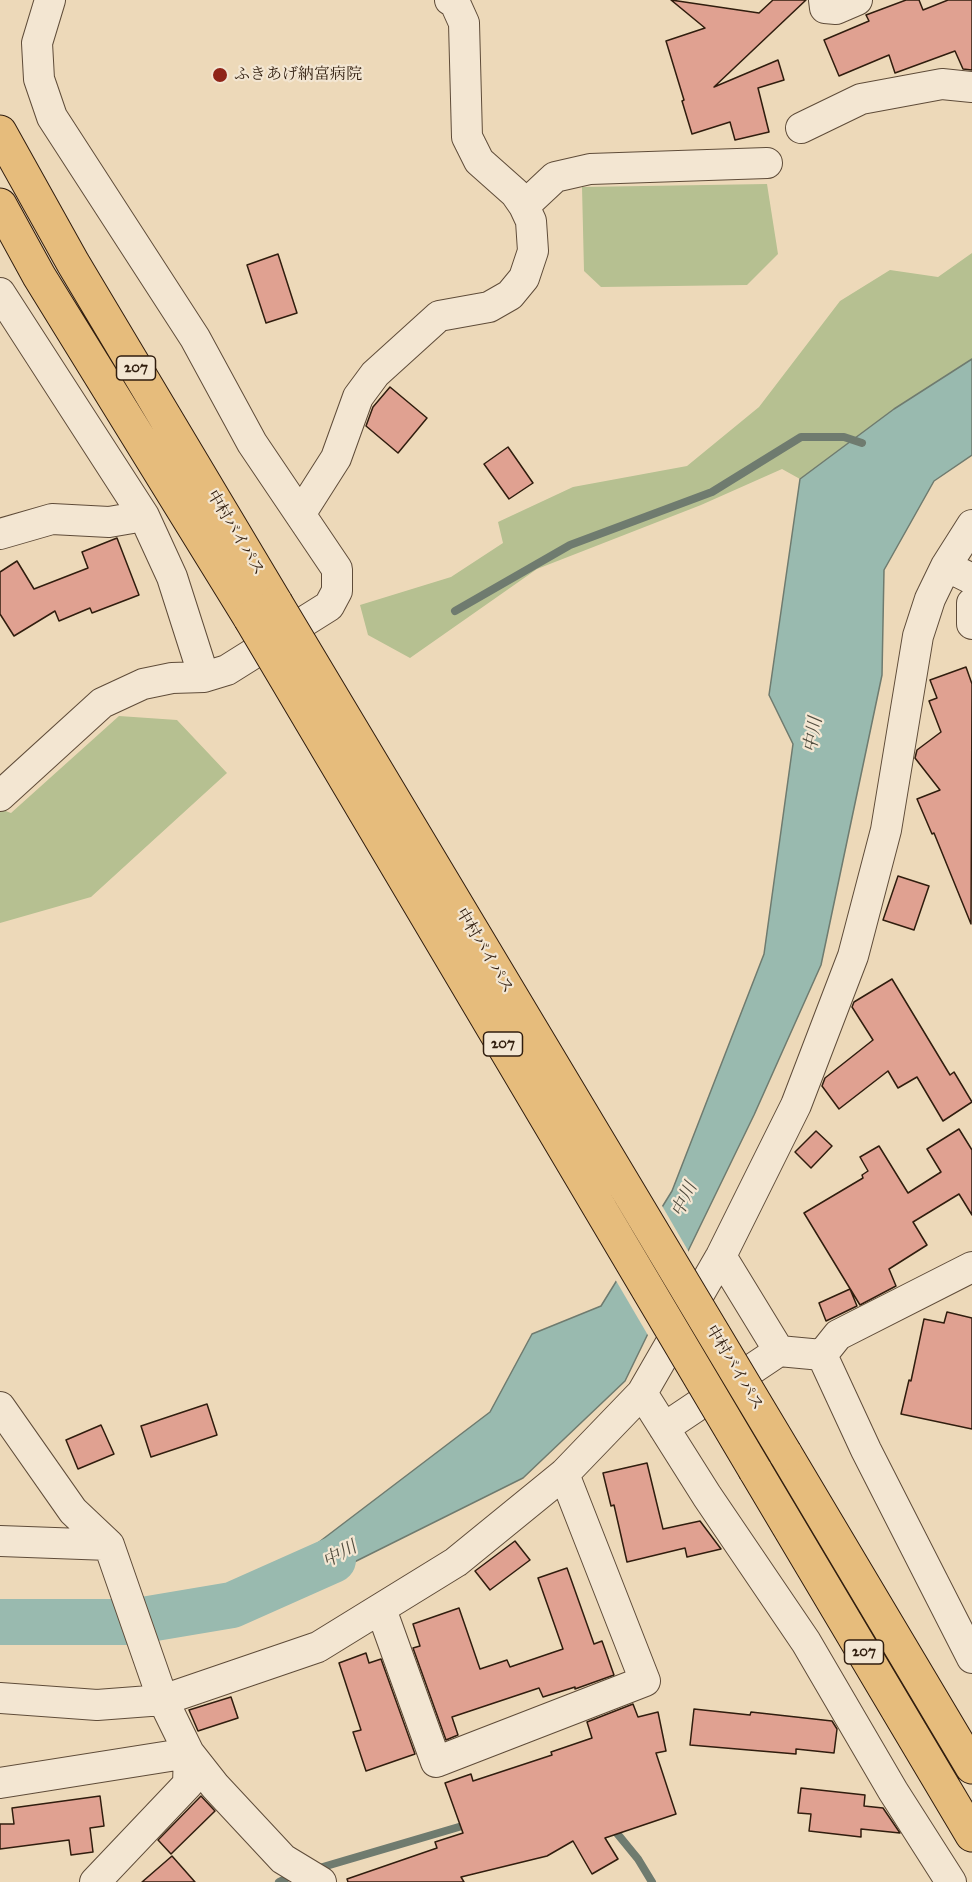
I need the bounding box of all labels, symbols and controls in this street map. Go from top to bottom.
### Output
place label: ふきあげ納富病院 [234,65,362,85]
marker: ふきあげ納富病院 [211,66,229,84]
road number: 207 [116,356,156,380]
street label: 中村バイパス [202,487,268,579]
water label: 中川 [801,716,827,754]
street label: 中村バイパス [451,905,517,997]
road number: 207 [484,1032,522,1056]
water label: 中川 [667,1179,703,1221]
street label: 中村バイパス [701,1322,767,1414]
water label: 中川 [319,1537,361,1573]
road number: 207 [844,1640,884,1664]

